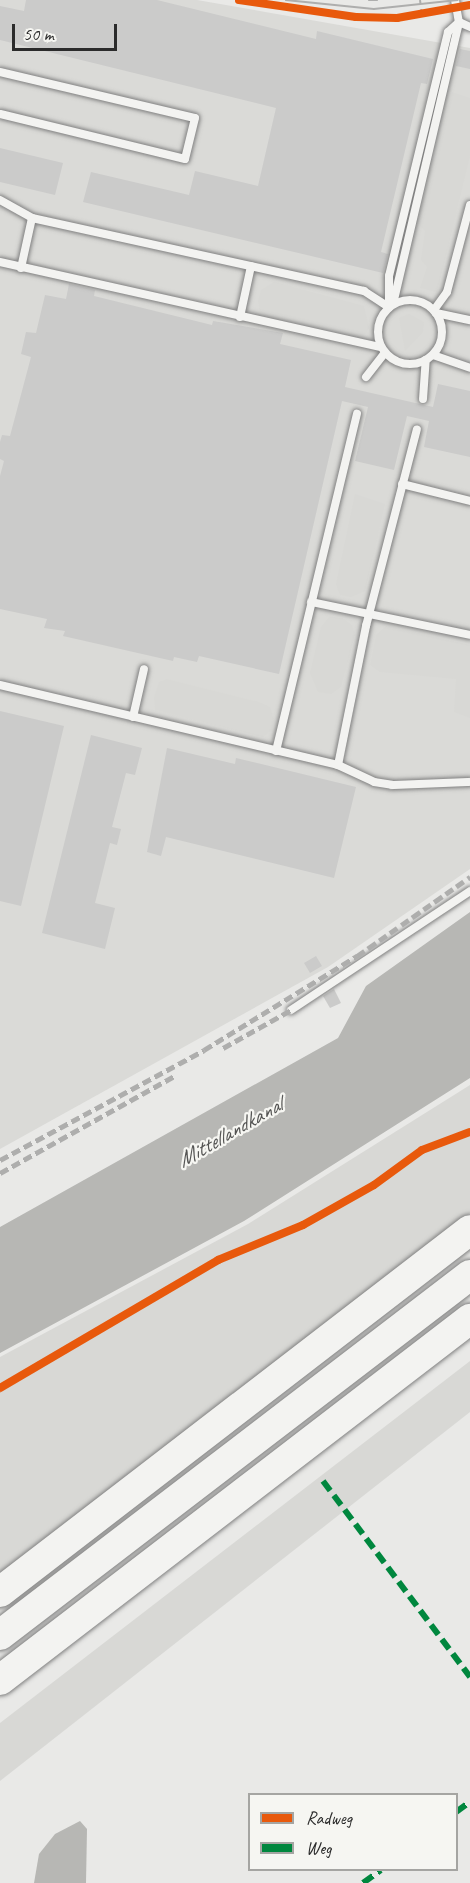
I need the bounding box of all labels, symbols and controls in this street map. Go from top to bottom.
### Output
scale bar [15,12,120,50]
text: 50 m [23,23,54,45]
water label: Mittellandkanal [173,1092,287,1174]
legend [248,1793,458,1871]
text: Radweg [306,1807,352,1829]
text: Weg [306,1837,331,1859]

